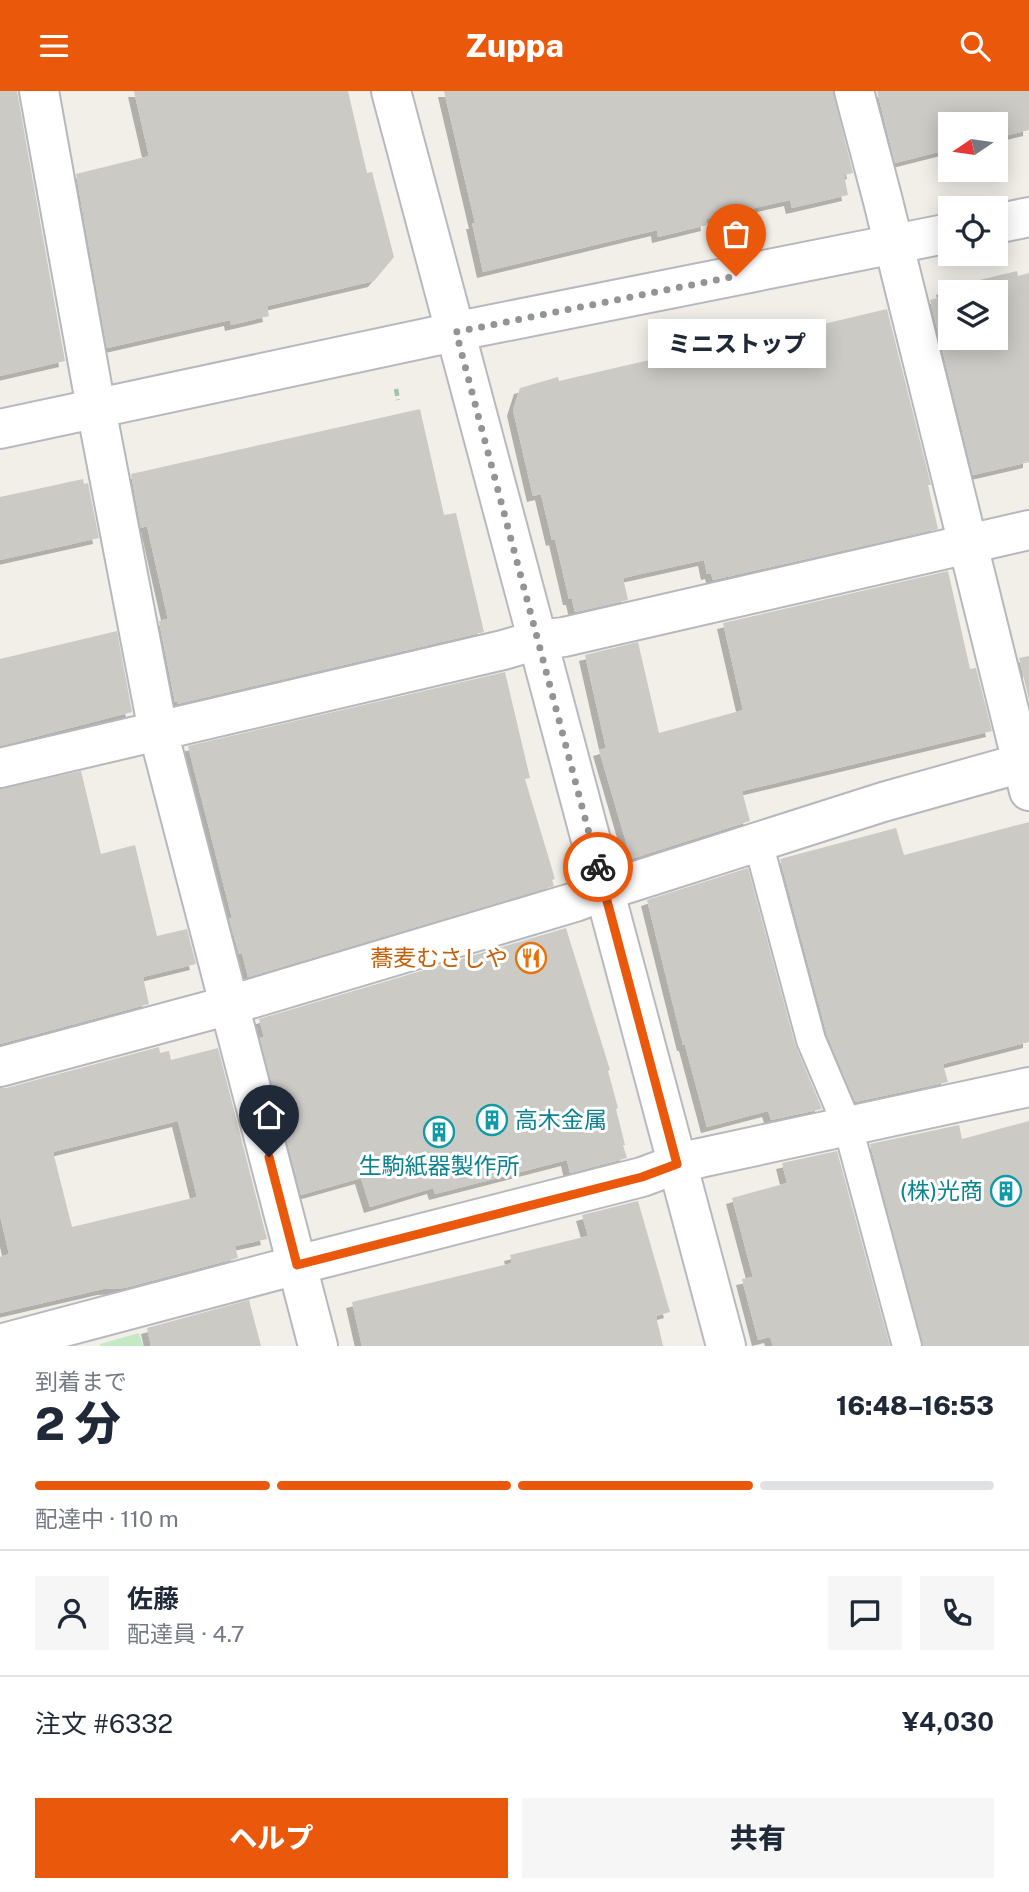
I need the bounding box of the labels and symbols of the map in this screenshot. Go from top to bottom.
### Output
north arrow [938,112,1008,182]
pin [706,204,766,276]
callout: ミニストップ [647,318,825,367]
courier [563,832,633,902]
restaurant icon: 蕎麦むさしや [514,941,548,975]
place label: 蕎麦むさしや [370,944,508,971]
pin [239,1085,299,1157]
building icon: 高木金属 [475,1103,509,1137]
place label: 高木金属 [515,1106,607,1133]
building icon: 生駒紙器製作所 [422,1115,456,1149]
place label: 生駒紙器製作所 [359,1152,520,1179]
building icon: (株)光商 [989,1174,1023,1208]
place label: (株)光商 [900,1177,983,1204]

